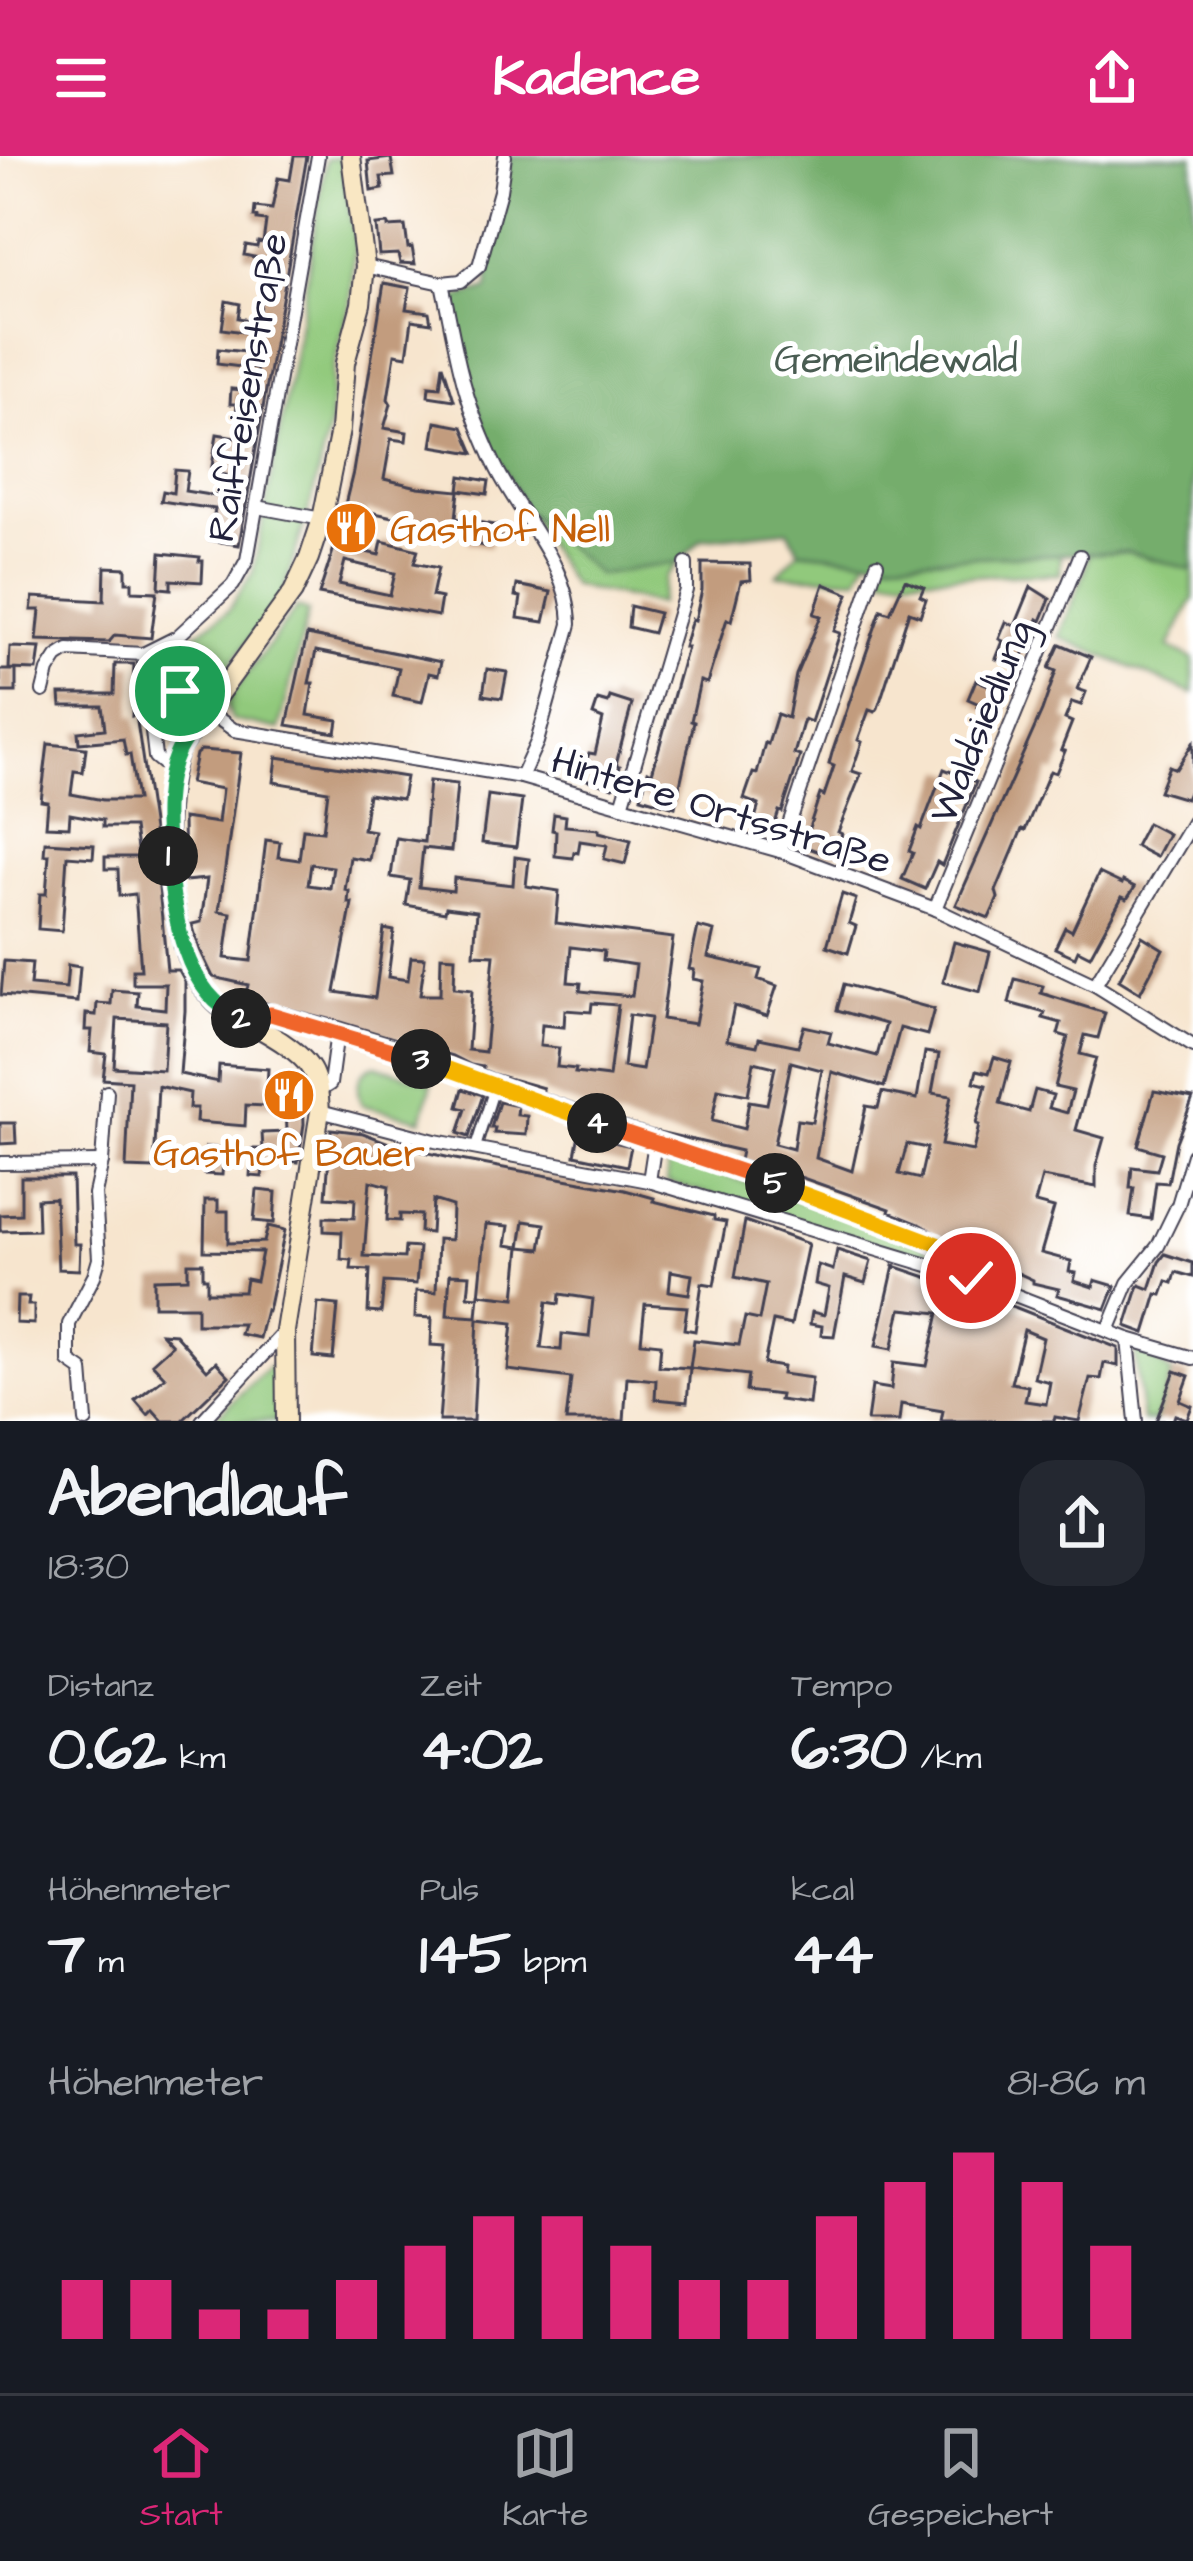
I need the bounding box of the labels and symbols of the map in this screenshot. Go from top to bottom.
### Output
street label: Raiffeisenstraße [195,229,303,546]
park label: Gemeindewald [774,334,1018,388]
restaurant icon: Gasthof Nell [323,500,379,556]
place label: Gasthof Nell [390,504,610,558]
street label: Waldsiedlung [918,612,1048,832]
pin [129,640,231,742]
street label: Hintere Ortsstraße [545,734,898,889]
pin: 1 [138,826,198,886]
pin: 2 [211,988,271,1048]
pin: 3 [391,1029,451,1089]
restaurant icon: Gasthof Bauer [261,1067,317,1123]
pin: 4 [567,1093,627,1153]
place label: Gasthof Bauer [153,1128,425,1182]
pin: 5 [745,1153,805,1213]
pin [920,1227,1022,1329]

